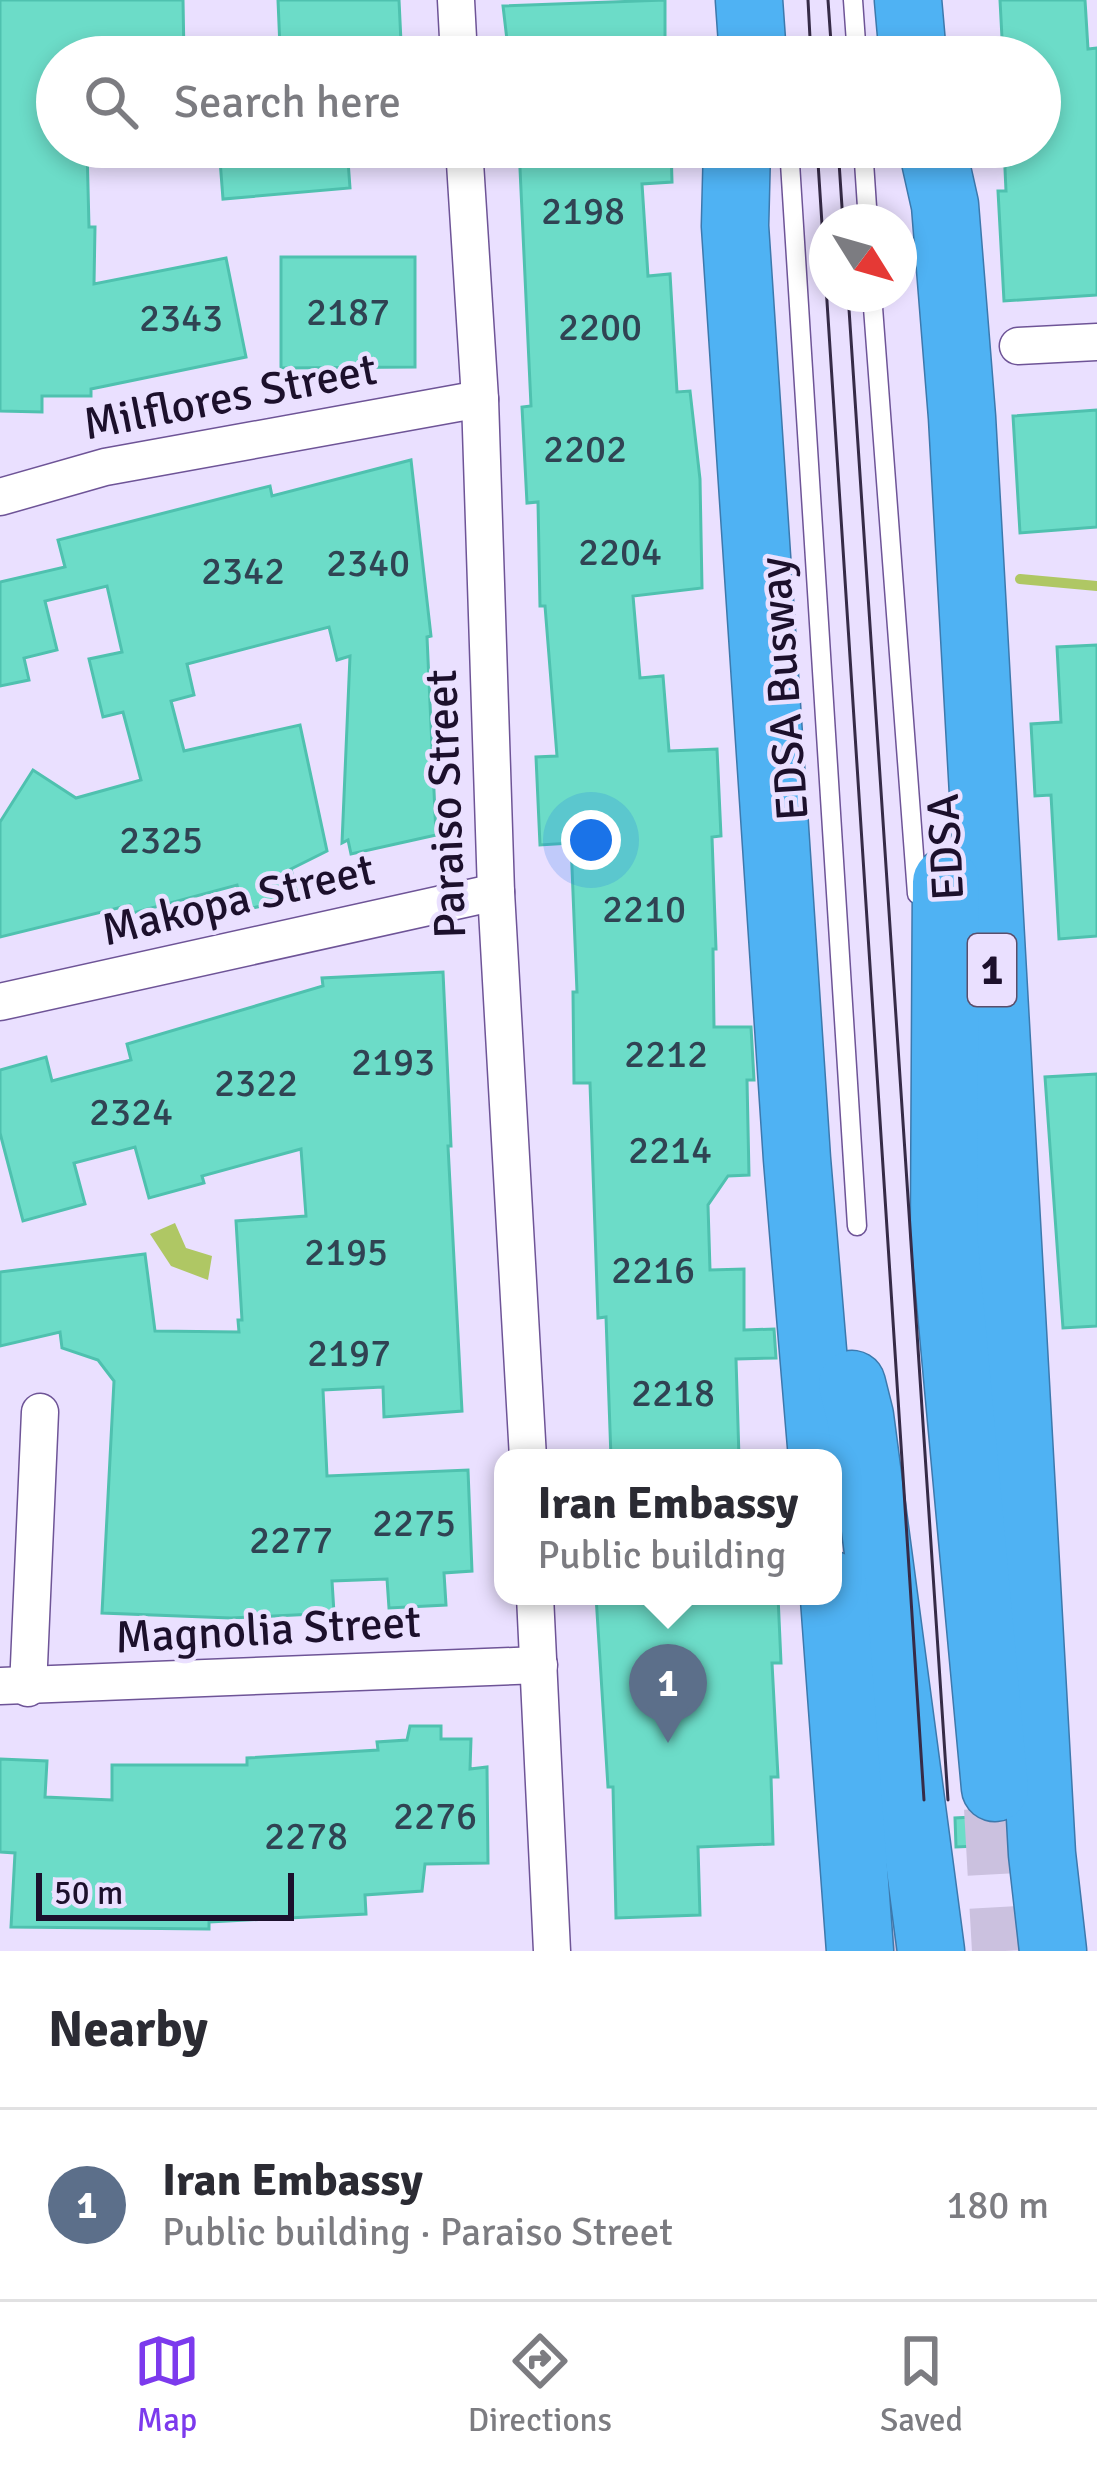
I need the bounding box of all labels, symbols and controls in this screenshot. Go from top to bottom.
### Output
search box [36,36,1061,168]
icon: search [78,69,144,135]
text: Search here [174,75,401,130]
house number: 2198 [541,187,625,235]
north arrow [809,204,917,312]
house number: 2187 [306,288,390,336]
house number: 2343 [139,294,223,342]
house number: 2200 [558,303,642,351]
street label: Milflores Street [79,342,381,452]
house number: 2202 [543,425,627,473]
house number: 2204 [578,528,662,576]
house number: 2340 [326,539,410,587]
house number: 2342 [201,547,285,595]
street label: EDSA Busway [747,555,821,823]
street label: Paraiso Street [414,669,478,939]
street label: EDSA [916,792,976,902]
your location [561,810,621,870]
house number: 2325 [119,816,203,864]
street label: Makopa Street [96,842,380,958]
house number: 2210 [602,885,686,933]
road number: 1 [968,934,1016,1006]
house number: 2212 [624,1030,708,1078]
house number: 2193 [351,1038,435,1086]
house number: 2322 [214,1059,298,1107]
house number: 2324 [89,1088,173,1136]
house number: 2214 [628,1126,712,1174]
house number: 2195 [304,1228,388,1276]
house number: 2216 [611,1246,695,1294]
house number: 2197 [307,1329,391,1377]
house number: 2218 [631,1369,715,1417]
popup [494,1449,842,1605]
text: Iran Embassy [538,1476,798,1531]
house number: 2275 [372,1499,456,1547]
house number: 2277 [249,1516,333,1564]
text: Public building [538,1531,786,1579]
street label: Magnolia Street [114,1595,422,1665]
pin: 1 [629,1644,707,1743]
house number: 2276 [393,1792,477,1840]
house number: 2278 [264,1812,348,1860]
scale bar [36,1867,294,1920]
text: 50 m [54,1873,123,1914]
text: Nearby [48,1998,208,2061]
text: Iran Embassy [162,2153,423,2208]
text: 1 [76,2181,98,2229]
text: 180 m [946,2181,1049,2229]
text: Public building · Paraiso Street [162,2208,673,2256]
tab: Map [134,2328,200,2441]
tab: Directions [468,2328,612,2441]
tab: Saved [880,2328,963,2441]

